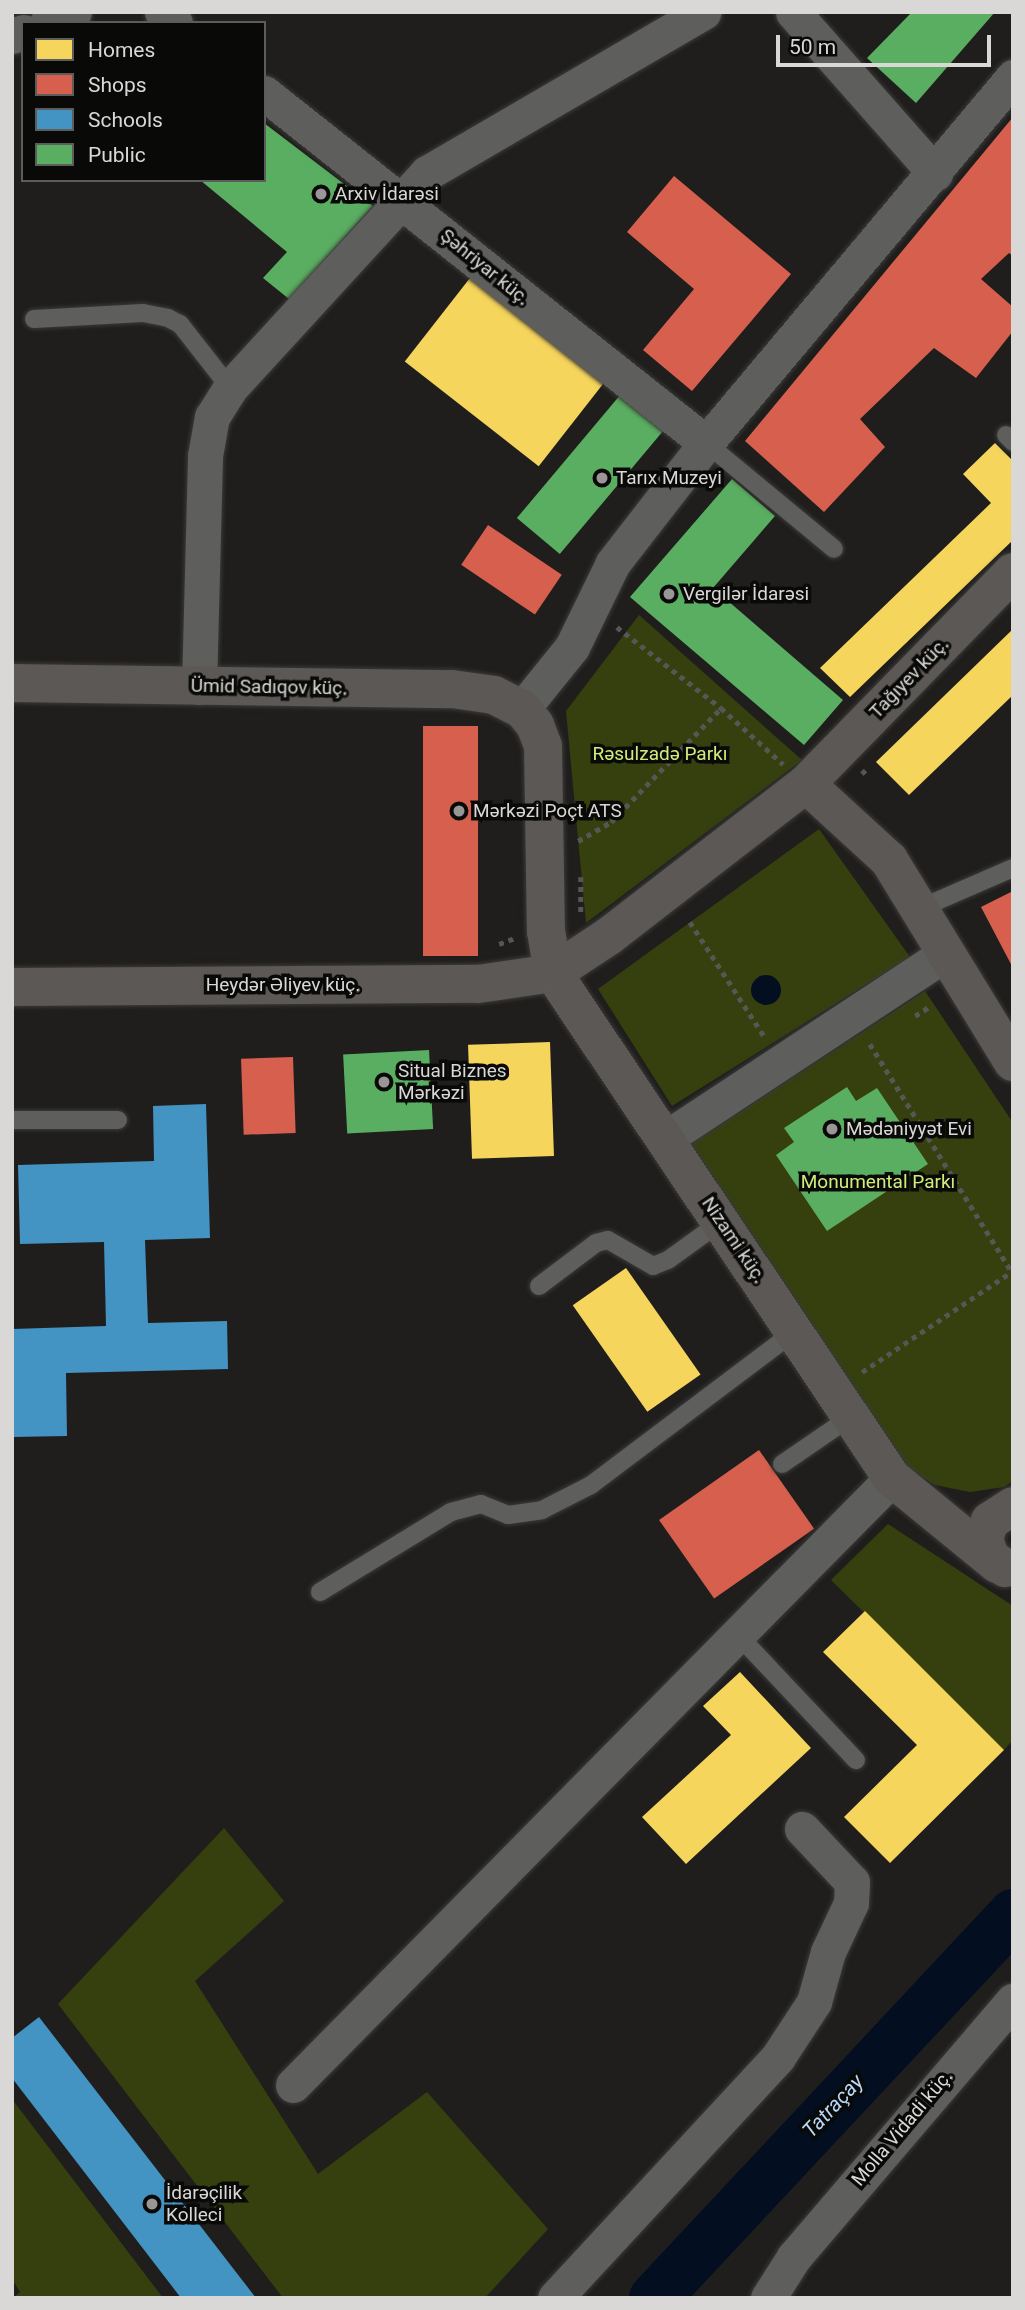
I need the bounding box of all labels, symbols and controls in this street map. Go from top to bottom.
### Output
legend [21,21,266,182]
scale bar [780,21,995,65]
text: 50 m [789,35,836,59]
text: Homes [88,38,155,62]
text: Shops [88,73,147,97]
text: Schools [88,108,163,132]
text: Public [88,143,146,167]
place label: Arxiv İdarəsi [335,183,439,205]
marker: Arxiv İdarəsi [313,186,329,202]
street label: Şəhriyar küç. [436,224,534,310]
place label: Tarıx Muzeyi [616,467,722,489]
marker: Tarıx Muzeyi [594,470,610,486]
place label: Vergilər İdarəsi [683,583,809,605]
marker: Vergilər İdarəsi [661,586,677,602]
street label: Tağıyev küç. [865,633,953,723]
street label: Ümid Sadıqov küç. [191,674,347,700]
park label: Rəsulzadə Parkı [593,743,727,765]
place label: Mərkəzi Poçt ATS [473,800,622,822]
marker: Mərkəzi Poçt ATS [451,803,467,819]
street label: Heydər Əliyev küç. [206,974,360,996]
place label: Situal Biznes Mərkəzi [398,1060,507,1104]
marker: Situal Biznes Mərkəzi [376,1074,392,1090]
place label: Mədəniyyət Evi [846,1118,972,1140]
marker: Mədəniyyət Evi [824,1121,840,1137]
park label: Monumental Parkı [801,1171,955,1193]
street label: Nizami küç. [697,1193,771,1287]
street label: Molla Vidadi küç. [847,2065,957,2191]
water label: Tatraçay [797,2069,869,2143]
place label: İdarəçilik Kolleci [166,2182,242,2226]
marker: İdarəçilik Kolleci [144,2196,160,2212]

